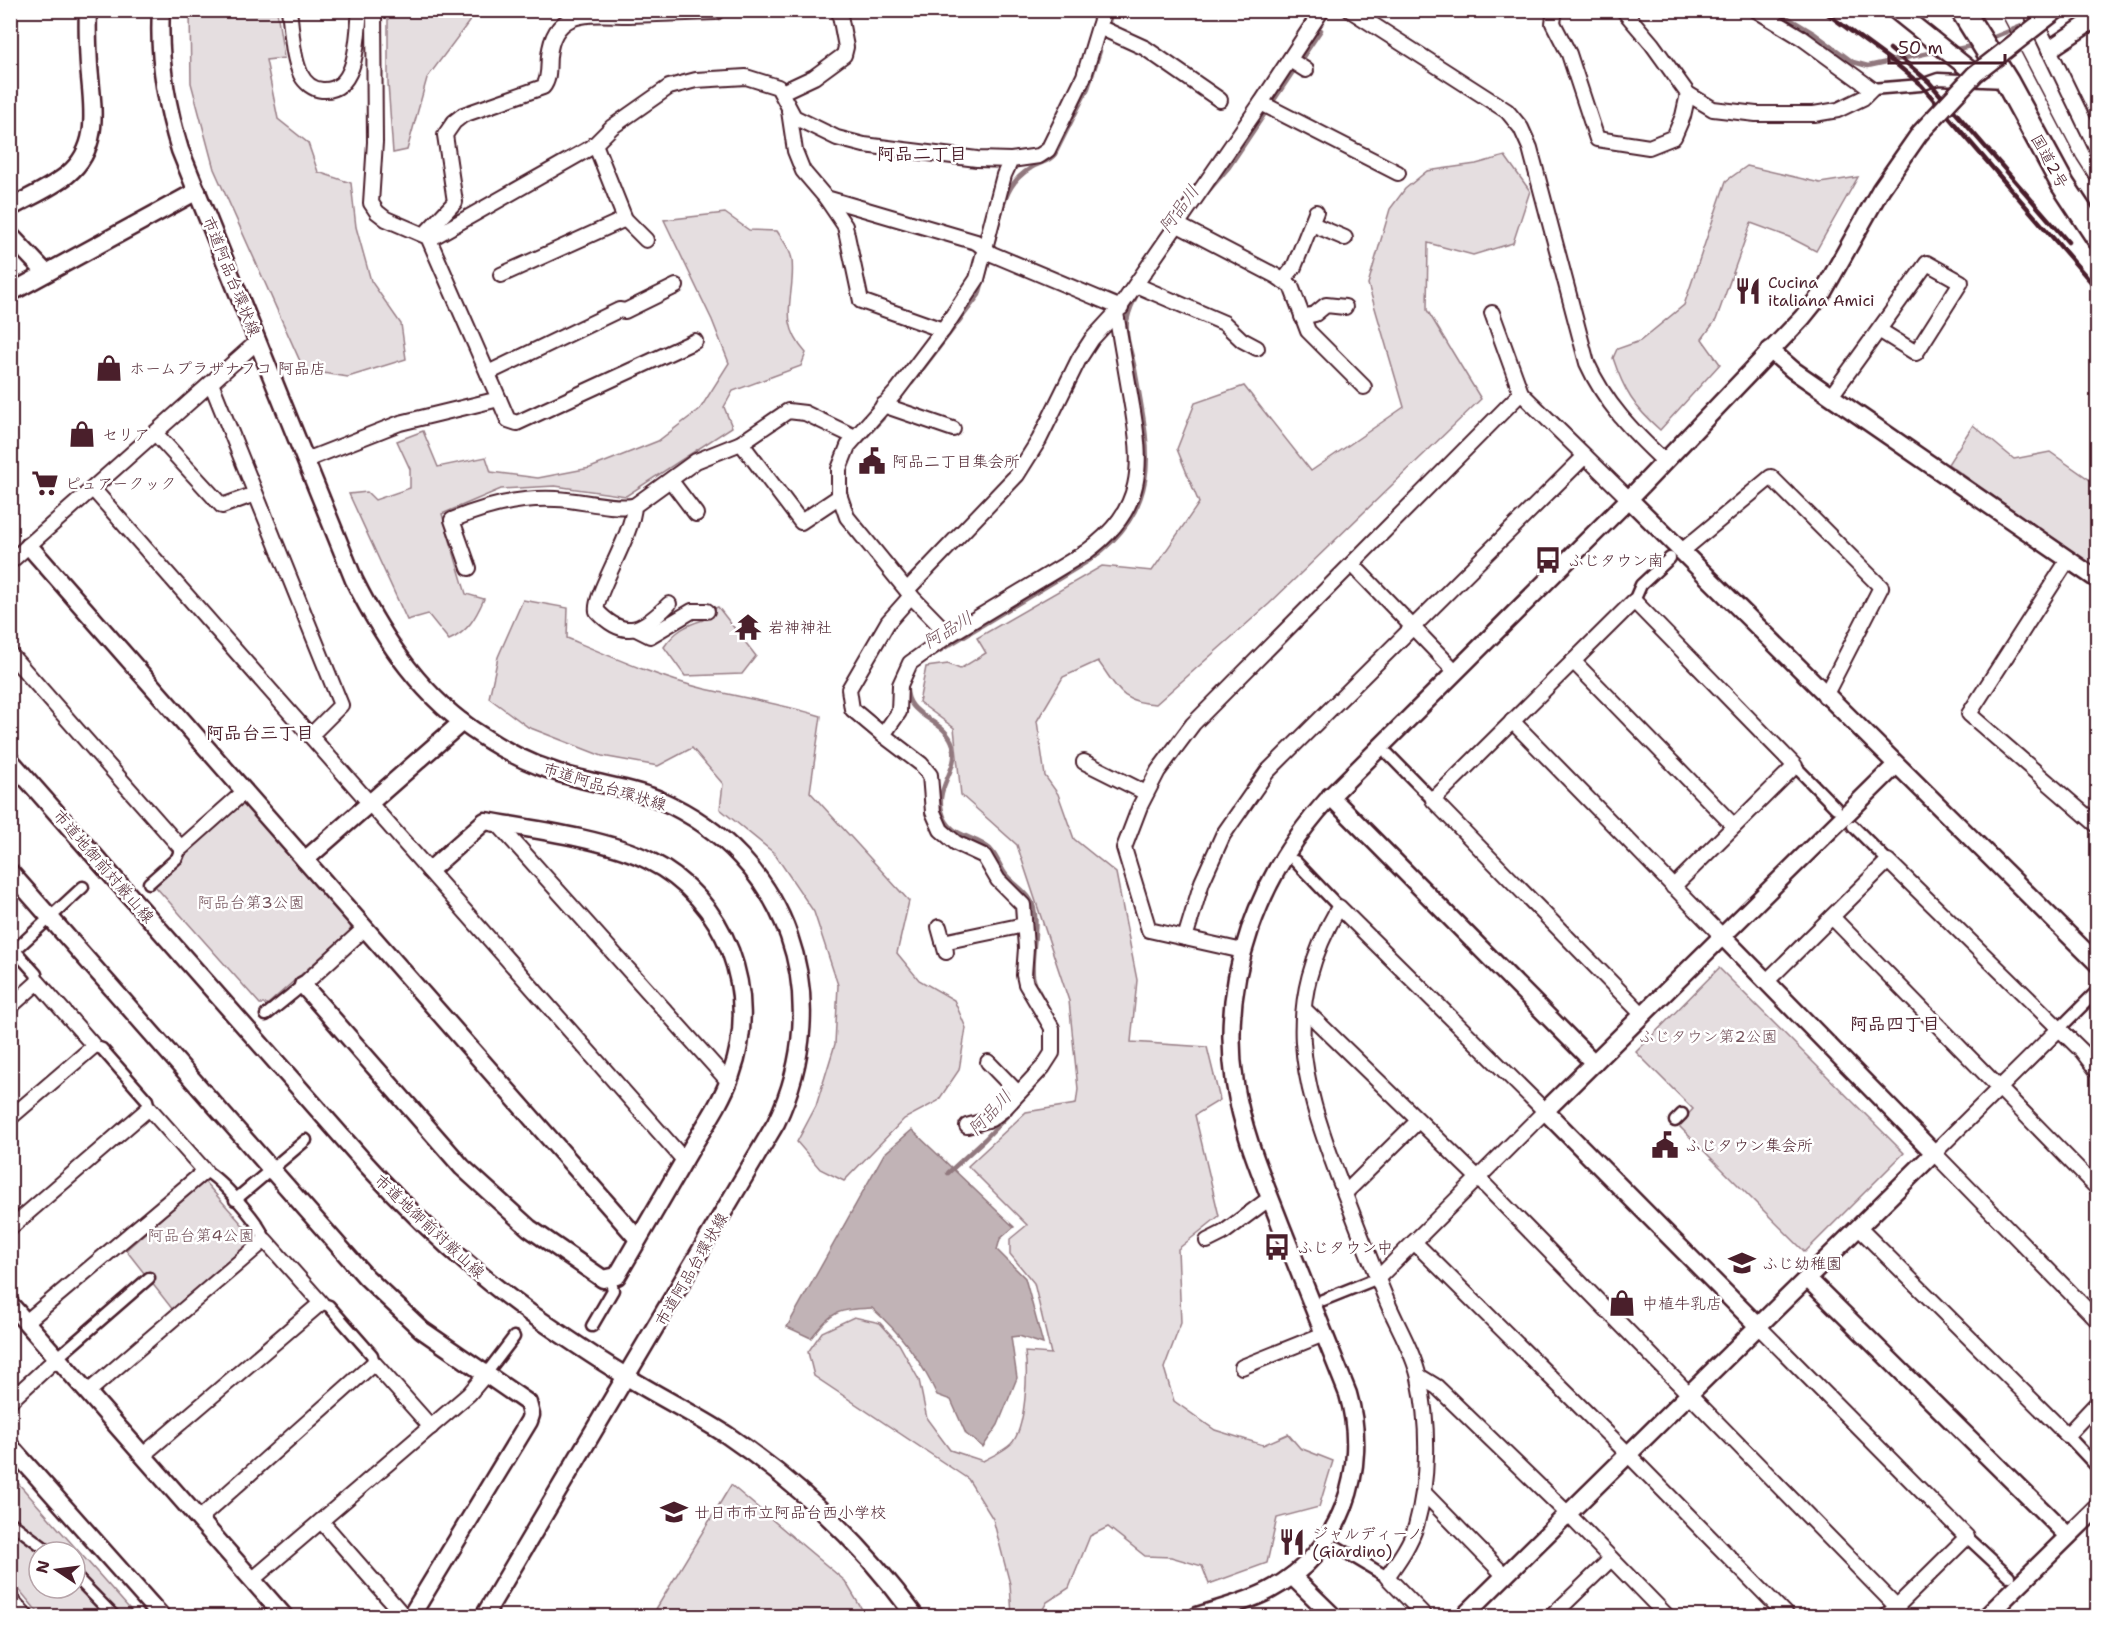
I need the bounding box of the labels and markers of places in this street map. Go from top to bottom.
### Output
place label: Cucina italiana Amici [1768,272,1875,311]
restaurant icon: Cucina italiana Amici [1733,276,1763,306]
shop icon: ホームプラザナフコ 阿品店 [94,353,124,383]
place label: ホームプラザナフコ 阿品店 [129,358,326,379]
shop icon: セリア [67,419,97,449]
place label: セリア [102,424,150,445]
public building icon: 阿品二丁目集会所 [857,446,887,476]
place label: 阿品二丁目集会所 [892,451,1020,472]
supermarket icon: ピュアークック [30,468,60,498]
place label: ピュアークック [65,473,176,494]
bus stop icon: ふじタウン南 [1533,545,1563,575]
place label: ふじタウン南 [1568,550,1664,571]
temple icon: 岩神神社 [733,612,763,642]
place label: 岩神神社 [768,617,832,638]
public building icon: ふじタウン集会所 [1650,1130,1680,1160]
place label: ふじタウン集会所 [1685,1135,1813,1156]
bus stop icon: ふじタウン中 [1262,1232,1292,1262]
place label: ふじタウン中 [1297,1237,1393,1258]
school or university icon: ふじ幼稚園 [1727,1248,1757,1278]
place label: ふじ幼稚園 [1762,1253,1842,1274]
shop icon: 中植牛乳店 [1607,1288,1637,1318]
place label: 中植牛乳店 [1642,1293,1722,1314]
school or university icon: 廿日市市立阿品台西小学校 [659,1497,689,1527]
place label: 廿日市市立阿品台西小学校 [694,1502,886,1523]
place label: ジャルディーノ (Giardino) [1312,1523,1423,1562]
restaurant icon: ジャルディーノ (Giardino) [1277,1527,1307,1557]

